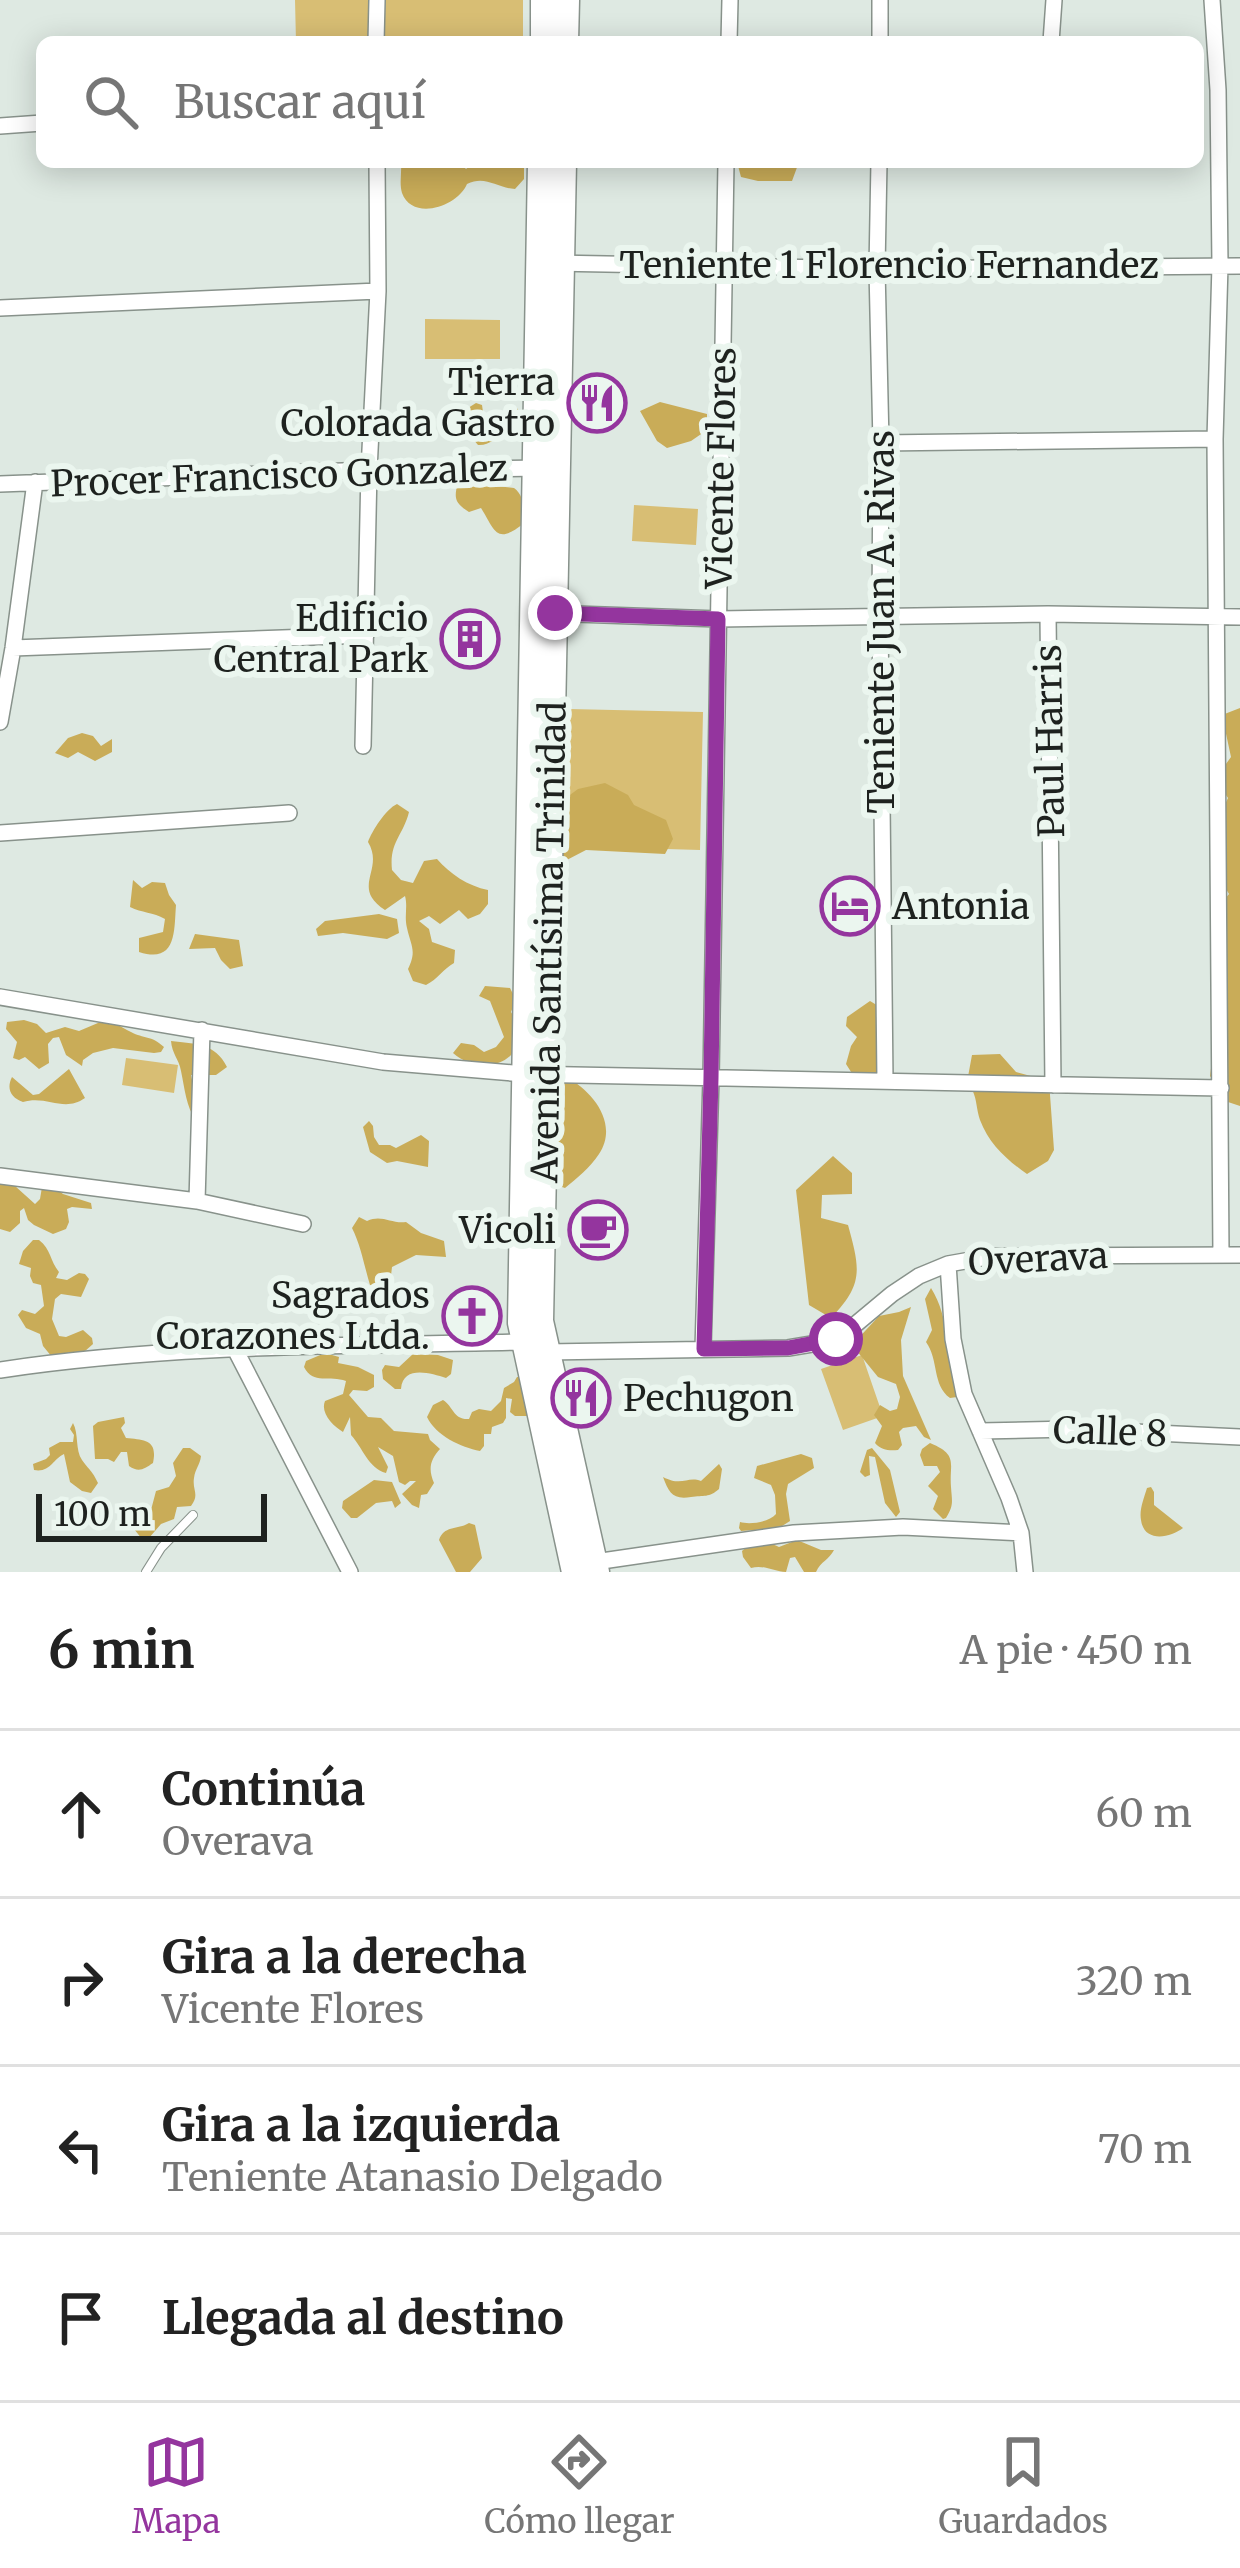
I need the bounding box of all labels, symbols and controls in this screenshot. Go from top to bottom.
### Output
search box [36,36,1204,168]
icon: search [78,69,144,135]
text: Buscar aquí [174,74,425,130]
street label: Teniente 1 Florencio Fernandez [619,243,1159,288]
street label: Vicente Flores [696,347,746,590]
place label: Tierra Colorada Gastro [281,360,555,446]
restaurant icon: Tierra Colorada Gastro [566,372,628,434]
street label: Teniente Juan A. Rivas [859,430,904,814]
street label: Procer Francisco Gonzalez [50,446,508,506]
route end [528,586,582,640]
place label: Edificio Central Park [214,596,428,682]
building icon: Edificio Central Park [439,608,501,670]
street label: Paul Harris [1026,644,1074,838]
street label: Avenida Santísima Trinidad [522,701,576,1184]
hotel icon: Antonia [819,875,881,937]
place label: Antonia [891,884,1030,929]
cafe icon: Vicoli [567,1199,629,1261]
place label: Vicoli [458,1208,556,1253]
street label: Overava [967,1233,1109,1285]
place label: Sagrados Corazones Ltda. [156,1273,430,1359]
church icon: Sagrados Corazones Ltda. [441,1285,503,1347]
route start [809,1312,863,1366]
restaurant icon: Pechugon [550,1367,612,1429]
place label: Pechugon [623,1376,794,1421]
street label: Calle 8 [1052,1408,1168,1456]
scale bar [36,1488,267,1541]
text: 100 m [54,1494,151,1535]
text: 6 min [48,1618,195,1682]
text: A pie · 450 m [960,1626,1192,1675]
text: Continúa [162,1761,365,1817]
icon: ahead [48,1781,114,1847]
text: 60 m [1095,1789,1192,1838]
text: Overava [162,1817,314,1866]
text: Gira a la derecha [162,1929,527,1985]
icon: right [48,1949,114,2015]
text: 320 m [1075,1957,1192,2006]
text: Vicente Flores [162,1985,424,2034]
text: Gira a la izquierda [162,2097,560,2153]
icon: left [48,2117,114,2183]
text: 70 m [1098,2125,1192,2174]
text: Teniente Atanasio Delgado [162,2153,663,2202]
icon: arrive [48,2285,114,2351]
text: Llegada al destino [162,2290,564,2346]
tab: Mapa [132,2429,220,2542]
tab: Cómo llegar [484,2429,675,2542]
tab: Guardados [938,2429,1108,2542]

